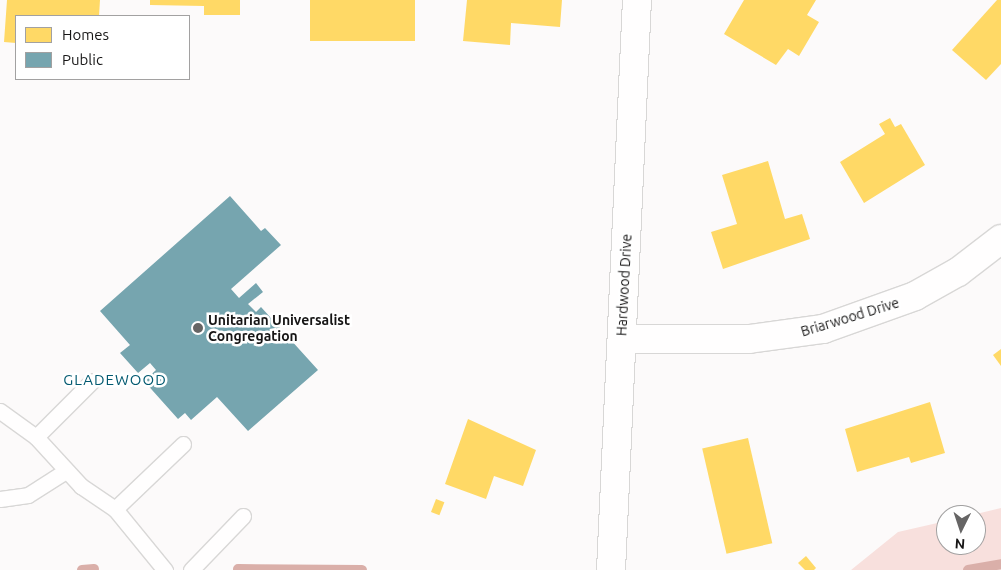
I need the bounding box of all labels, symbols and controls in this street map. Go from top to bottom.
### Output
legend [15,15,190,80]
text: Homes [62,26,109,43]
text: Public [62,51,103,68]
street label: Hardwood Drive [613,234,635,336]
street label: Briarwood Drive [799,294,901,340]
place label: Unitarian Universalist Congregation [208,312,350,344]
marker: Unitarian Universalist Congregation [192,322,204,334]
district label: GLADEWOOD [62,371,168,389]
north arrow [936,505,986,555]
text: N [954,536,966,552]

